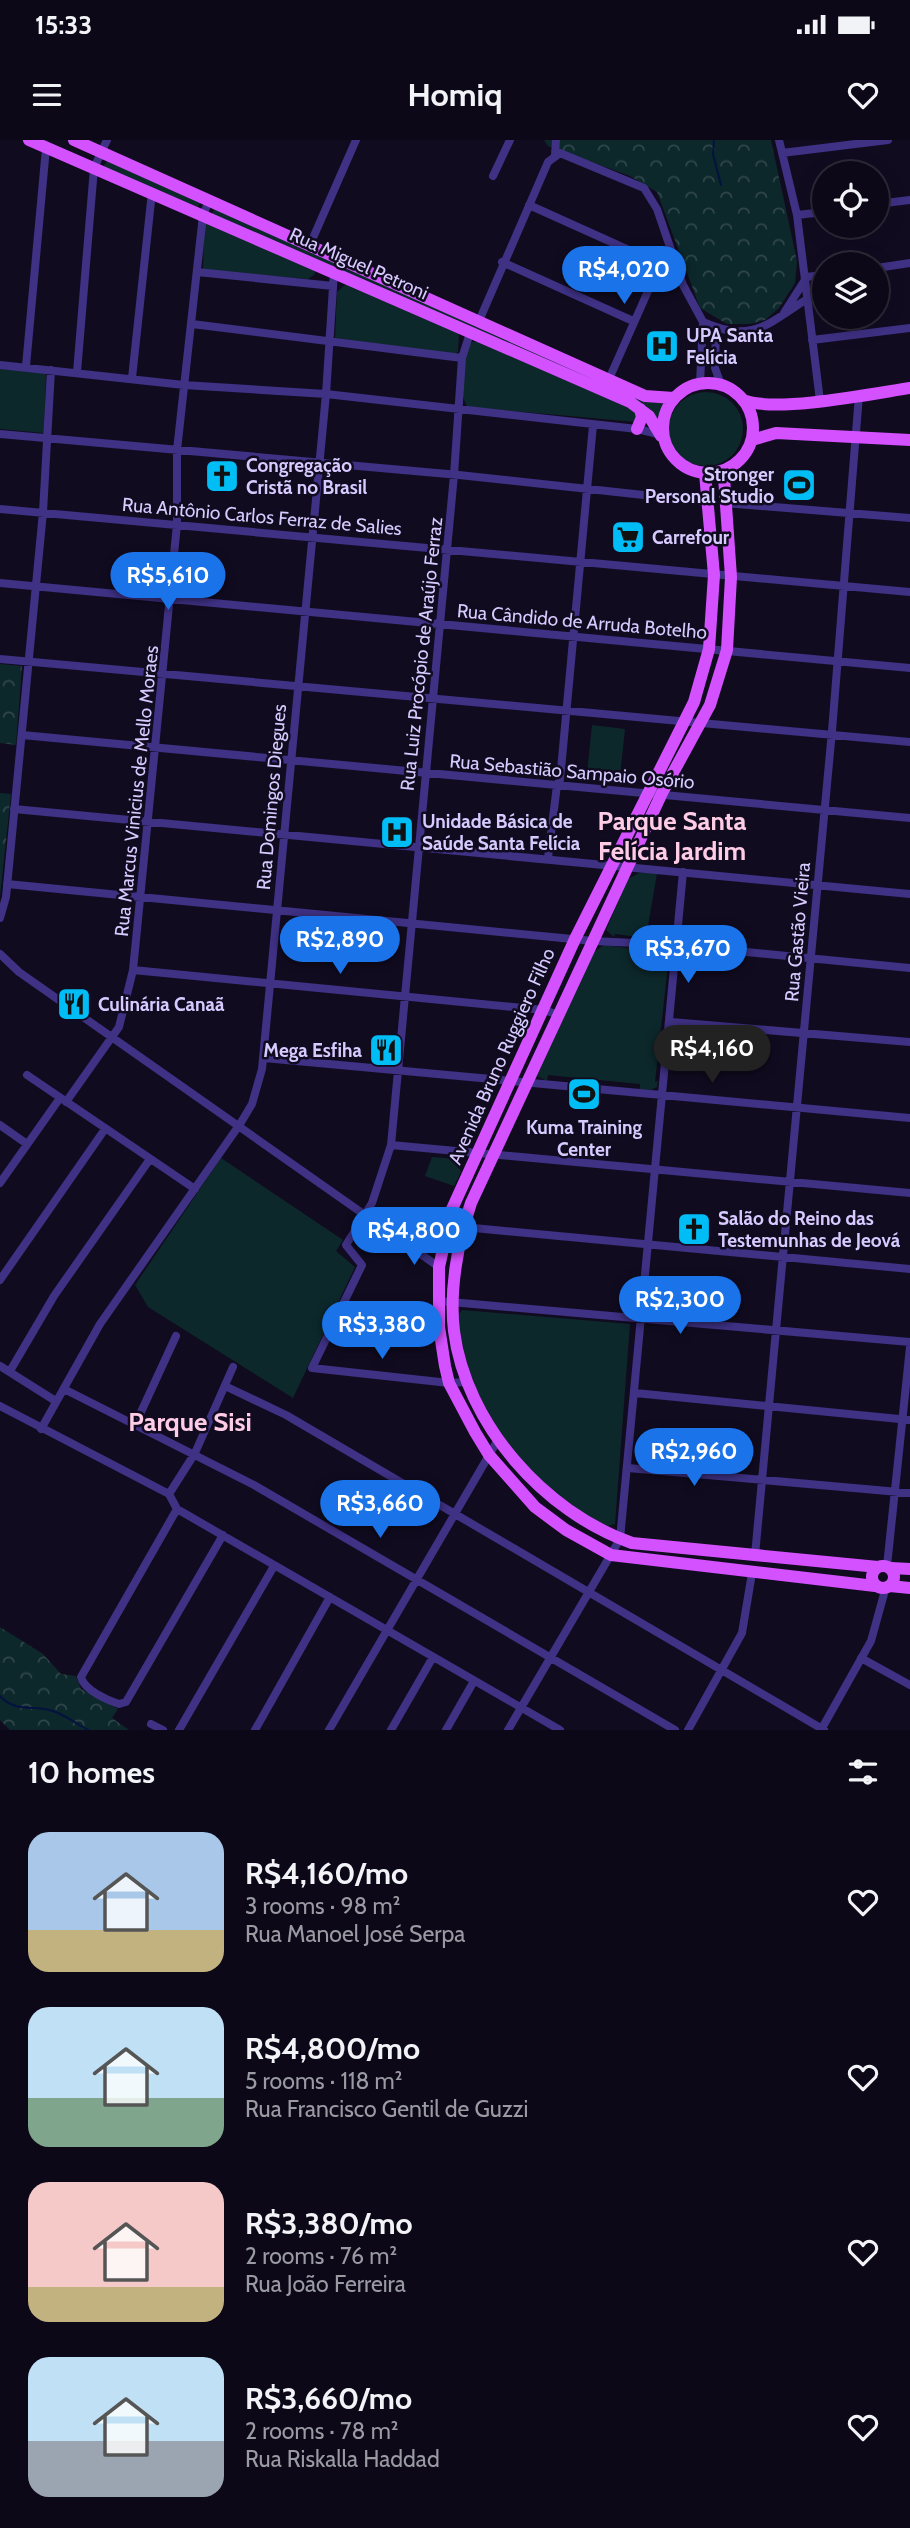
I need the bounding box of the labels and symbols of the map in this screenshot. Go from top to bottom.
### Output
street label: Rua Miguel Petroni [286,223,432,304]
pin: R$4,020 [559,246,689,306]
place label: UPA Santa Felícia [686,324,774,369]
hospital icon: UPA Santa Felícia [643,327,681,365]
place label: Congregação Cristã no Brasil [246,454,367,499]
church icon: Congregação Cristã no Brasil [203,457,241,495]
place label: Stronger Personal Studio [645,463,775,508]
sports icon: Stronger Personal Studio [780,466,818,504]
street label: Rua Antônio Carlos Ferraz de Salies [121,493,403,540]
street label: Rua Luiz Procópio de Araújo Ferraz [396,516,447,792]
supermarket icon: Carrefour [609,518,647,556]
place label: Carrefour [652,526,730,549]
pin: R$5,610 [103,552,233,612]
street label: Rua Cândido de Arruda Botelho [456,599,708,644]
street label: Rua Marcus Vinicius de Mello Moraes [110,644,163,938]
street label: Rua Domingos Diegues [252,703,291,891]
street label: Rua Sebastião Sampaio Osório [448,749,695,794]
district label: Parque Santa Felícia Jardim [597,805,747,867]
place label: Unidade Básica de Saúde Santa Felícia [422,810,581,855]
hospital icon: Unidade Básica de Saúde Santa Felícia [378,813,416,851]
street label: Rua Gastão Vieira [780,861,815,1003]
pin: R$2,890 [275,916,405,976]
pin: R$3,670 [623,926,753,985]
street label: Avenida Bruno Ruggiero Filho [443,944,560,1168]
restaurant icon: Culinária Canaã [55,985,93,1023]
place label: Culinária Canaã [98,993,225,1016]
pin: R$4,160 [647,1026,777,1085]
restaurant icon: Mega Esfiha [367,1031,405,1069]
place label: Mega Esfiha [263,1039,363,1062]
sports icon: Kuma Training Center [565,1075,603,1113]
place label: Kuma Training Center [526,1116,643,1161]
place label: Salão do Reino das Testemunhas de Jeová [718,1207,901,1252]
pin: R$4,800 [349,1208,479,1267]
church icon: Salão do Reino das Testemunhas de Jeová [675,1210,713,1248]
pin: R$2,300 [615,1276,745,1336]
pin: R$3,380 [317,1302,447,1361]
district label: Parque Sisi [128,1406,252,1438]
pin: R$2,960 [629,1428,759,1488]
pin: R$3,660 [315,1480,445,1540]

